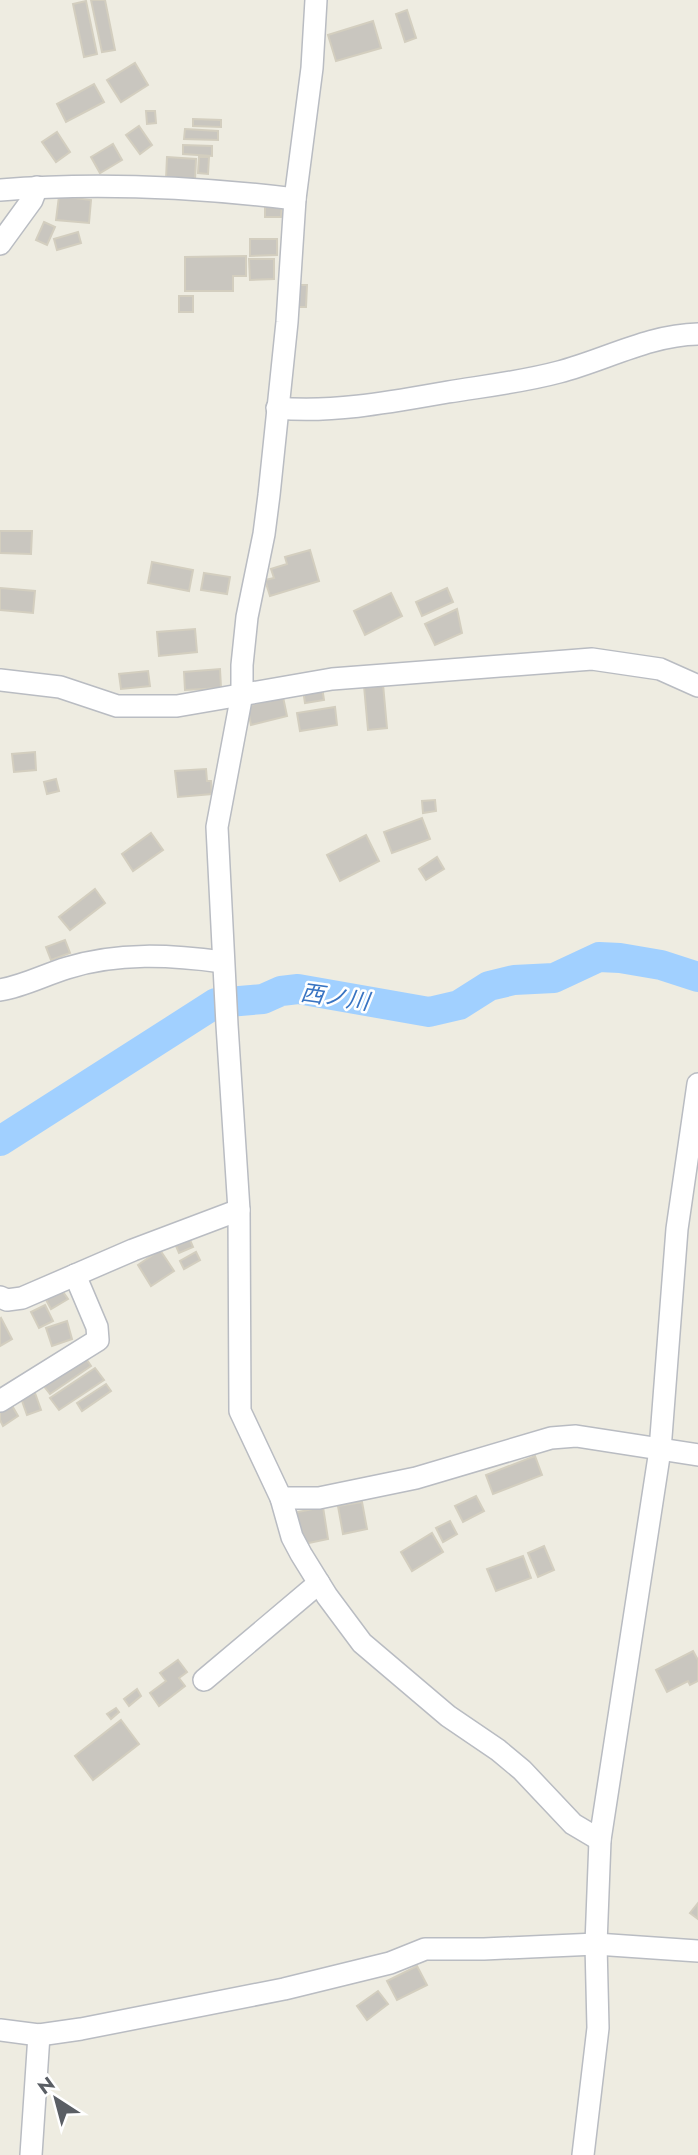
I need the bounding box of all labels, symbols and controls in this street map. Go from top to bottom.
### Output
water label: 西ノ川 [298,975,375,1019]
north arrow [21,2064,91,2134]
text: N [32,2070,60,2101]

